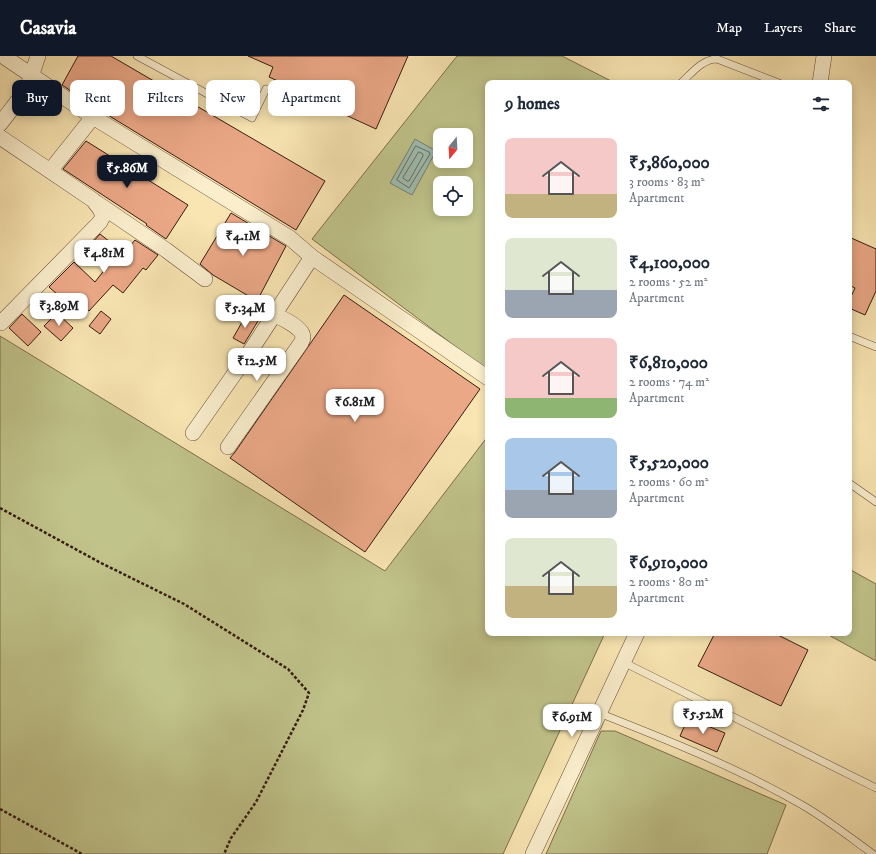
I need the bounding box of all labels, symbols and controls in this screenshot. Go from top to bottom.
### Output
text: Casavia [20,17,76,40]
text: Map [716,19,742,37]
text: Layers [764,19,802,37]
text: Share [824,19,856,37]
chip: Buy [12,80,62,116]
chip: Rent [70,80,125,116]
chip: Filters [133,80,198,116]
chip: New [206,80,260,116]
chip: Apartment [268,80,355,116]
text: 9 homes [505,93,560,115]
icon: filters [810,93,832,115]
north arrow [433,128,473,168]
map controls [433,128,473,216]
text: ₹5,860,000 [629,152,710,174]
icon: home [537,154,585,202]
pin: ₹5.86M [94,155,160,189]
text: ₹5.86M [106,160,148,176]
text: 3 rooms · 83 m² [629,174,705,190]
button: locate [433,176,473,216]
text: Apartment [629,190,684,206]
pin: ₹4.1M [215,223,271,257]
text: ₹4.1M [226,228,260,244]
pin: ₹4.81M [71,240,137,274]
text: ₹4.81M [83,245,125,261]
text: ₹4,100,000 [629,252,710,274]
icon: home [537,254,585,302]
text: 2 rooms · 52 m² [629,274,708,290]
text: Apartment [629,290,684,306]
pin: ₹3.89M [26,293,92,327]
pin: ₹5.34M [212,295,278,329]
text: ₹3.89M [39,298,79,314]
text: ₹5.34M [225,300,265,316]
pin: ₹12.5M [224,348,290,382]
text: ₹6,810,000 [629,352,708,374]
text: ₹12.5M [237,353,277,369]
icon: home [537,354,585,402]
text: 2 rooms · 74 m² [629,374,709,390]
pin: ₹6.81M [322,389,388,423]
text: Apartment [629,390,684,406]
text: ₹6.81M [335,394,375,410]
text: ₹5,520,000 [629,452,709,474]
icon: home [537,454,585,502]
text: 2 rooms · 60 m² [629,474,709,490]
text: Apartment [629,490,684,506]
text: ₹6,910,000 [629,552,708,574]
icon: home [537,554,585,602]
text: 2 rooms · 80 m² [629,574,708,590]
text: Apartment [629,590,684,606]
pin: ₹5.52M [670,701,736,735]
pin: ₹6.91M [539,704,605,738]
text: ₹5.52M [682,706,724,722]
text: ₹6.91M [552,709,592,725]

